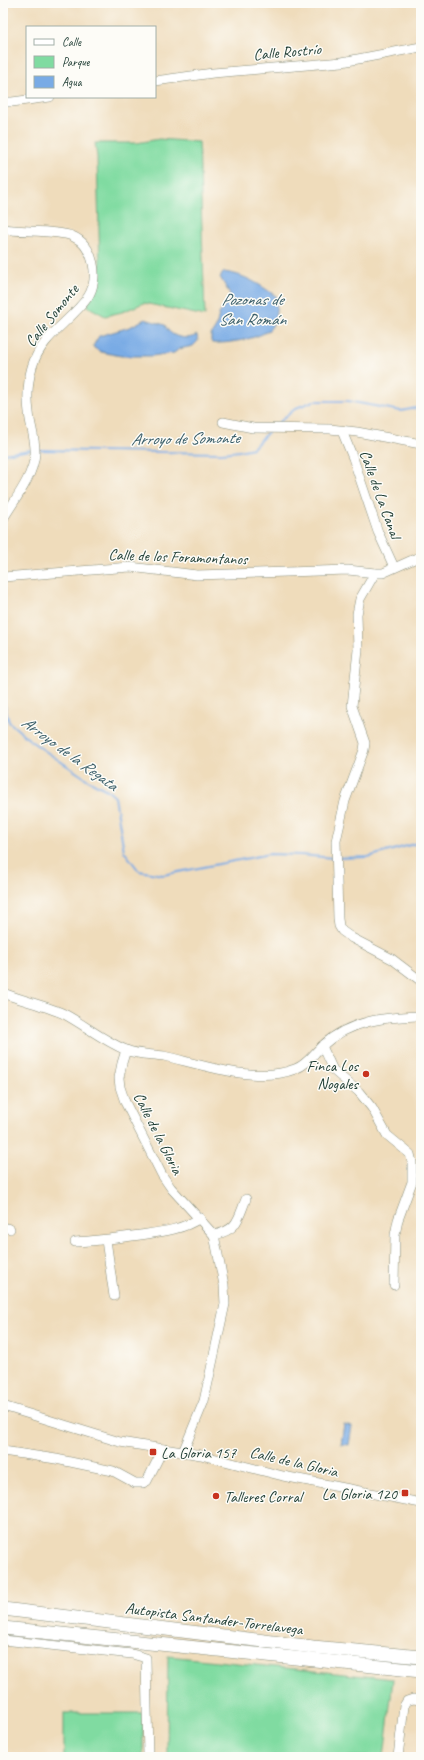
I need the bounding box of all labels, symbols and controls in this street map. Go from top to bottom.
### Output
legend [26,26,156,98]
text: Calle [62,34,82,50]
street label: Calle Rostrío [252,39,323,65]
text: Parque [62,54,91,70]
text: Agua [62,74,83,90]
street label: Calle Somonte [20,279,84,351]
water label: Pozonas de San Román [218,289,287,330]
water label: Arroyo de Somonte [131,427,242,450]
street label: Calle de La Canal [355,447,406,544]
street label: Calle de los Foramontanos [108,545,249,569]
water label: Arroyo de la Regata [17,711,123,796]
place label: Finca Los Nogales [307,1056,360,1094]
marker: Finca Los Nogales [361,1069,371,1079]
street label: Calle de la Gloria [129,1089,188,1179]
street label: Calle de la Gloria [248,1442,341,1482]
place label: La Gloria 157 [161,1443,237,1463]
marker: La Gloria 157 [148,1447,158,1457]
place label: La Gloria 120 [322,1484,399,1504]
place label: Talleres Corral [224,1487,305,1507]
marker: La Gloria 120 [400,1488,410,1498]
marker: Talleres Corral [211,1491,221,1501]
street label: Autopista Santander-Torrelavega [124,1598,305,1640]

